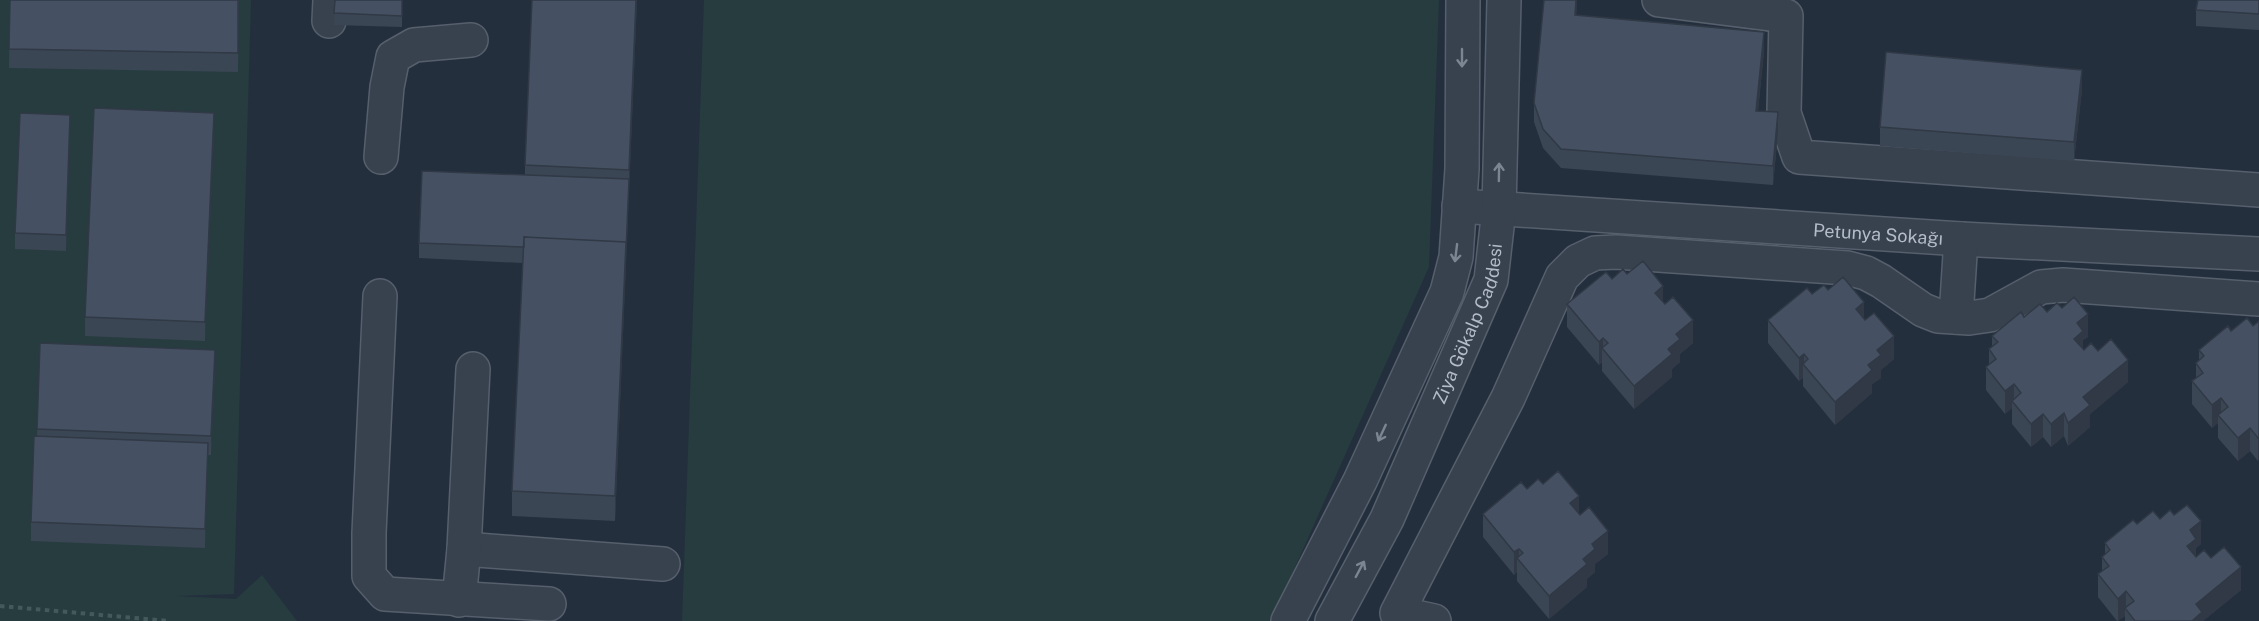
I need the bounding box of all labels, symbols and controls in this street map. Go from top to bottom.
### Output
one-way arrow [1457,48,1468,68]
one-way arrow [1494,163,1505,183]
street label: Petunya Sokağı [1812,219,1944,248]
street label: Ziya Gökalp Caddesi [1428,242,1506,407]
one-way arrow [1450,243,1461,263]
one-way arrow [1376,424,1387,442]
one-way arrow [1355,561,1366,579]

